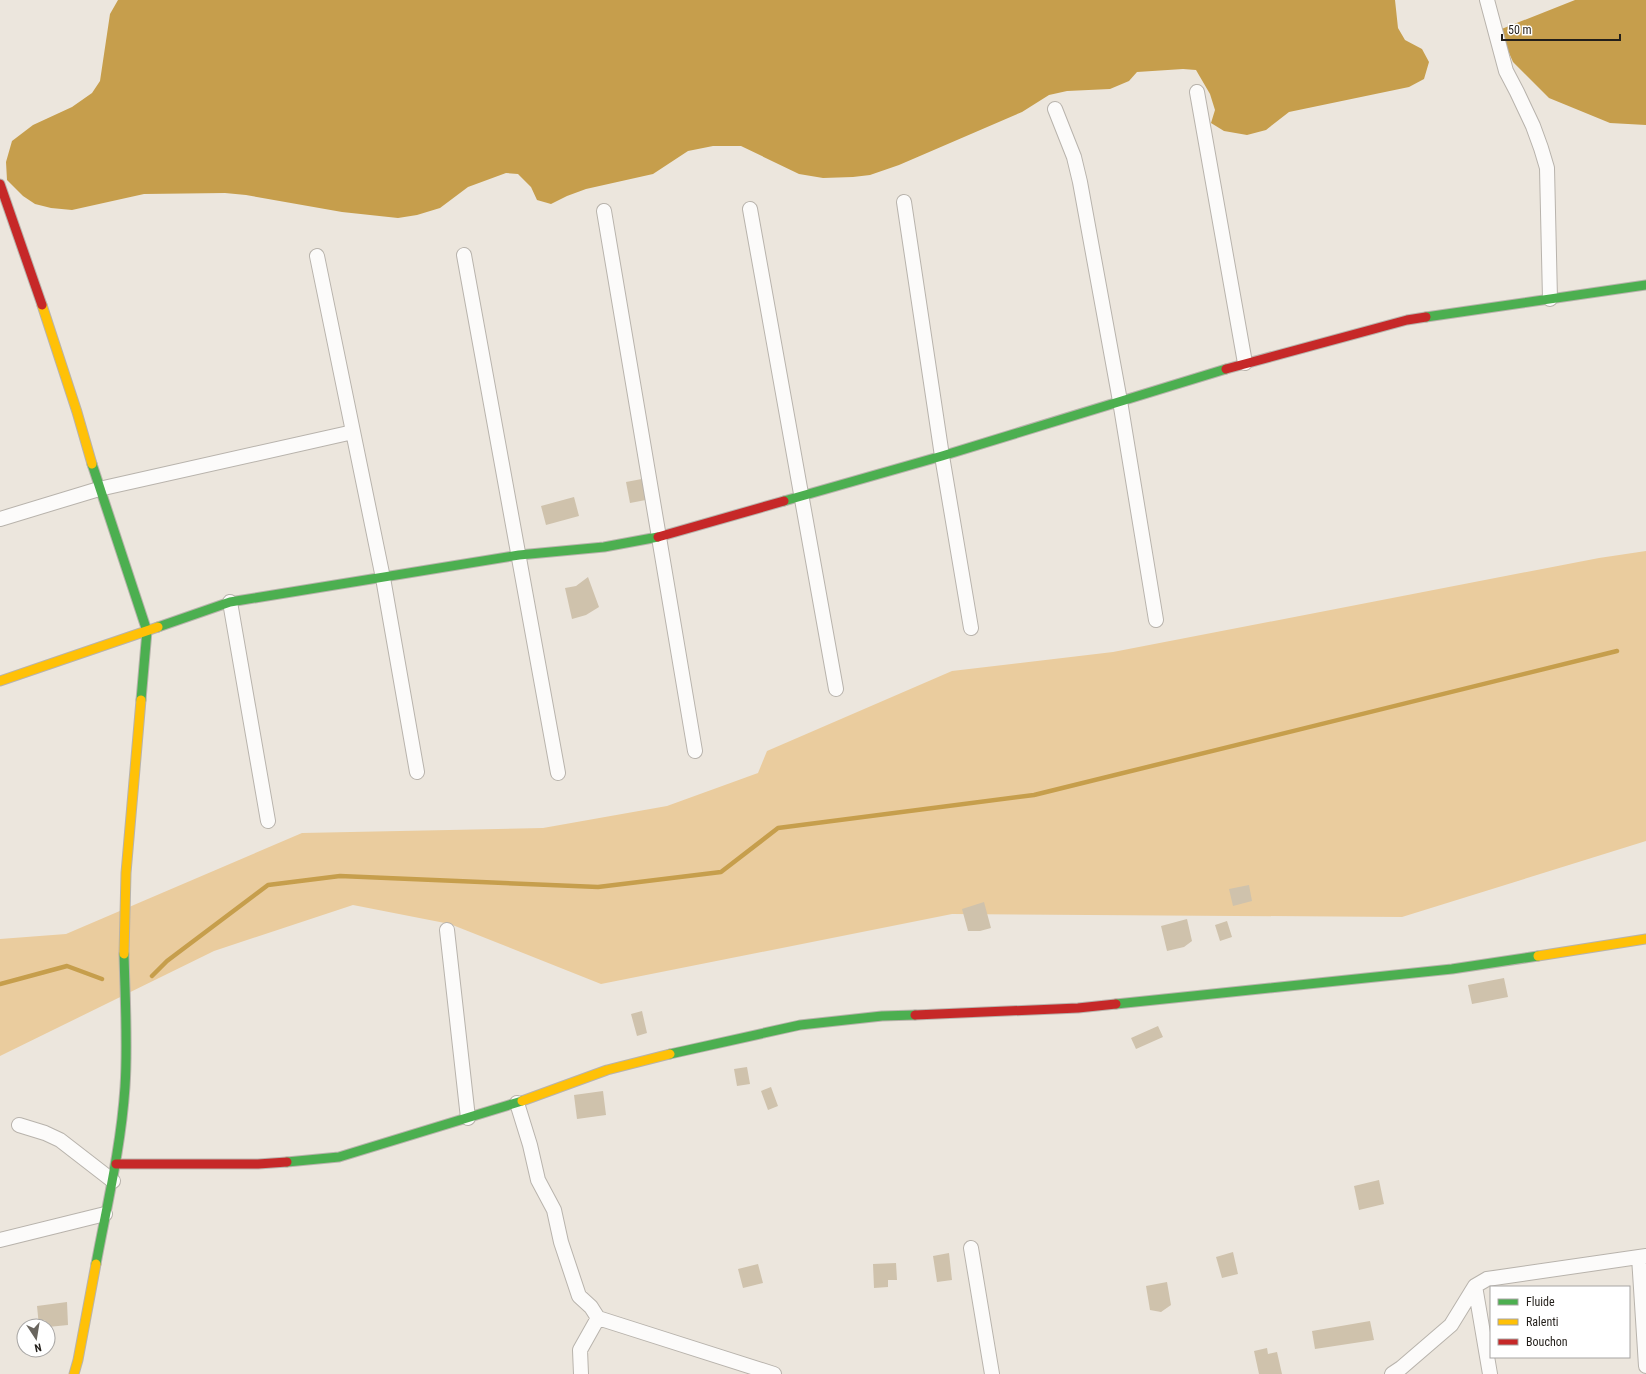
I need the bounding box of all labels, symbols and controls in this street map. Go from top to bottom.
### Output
scale bar [1502,16,1620,42]
text: 50 m [1508,23,1532,37]
legend [1490,1286,1630,1358]
text: Fluide [1526,1295,1555,1309]
text: Ralenti [1526,1315,1559,1329]
north arrow [16,1318,56,1358]
text: Bouchon [1526,1335,1568,1349]
text: N [33,1340,43,1354]

